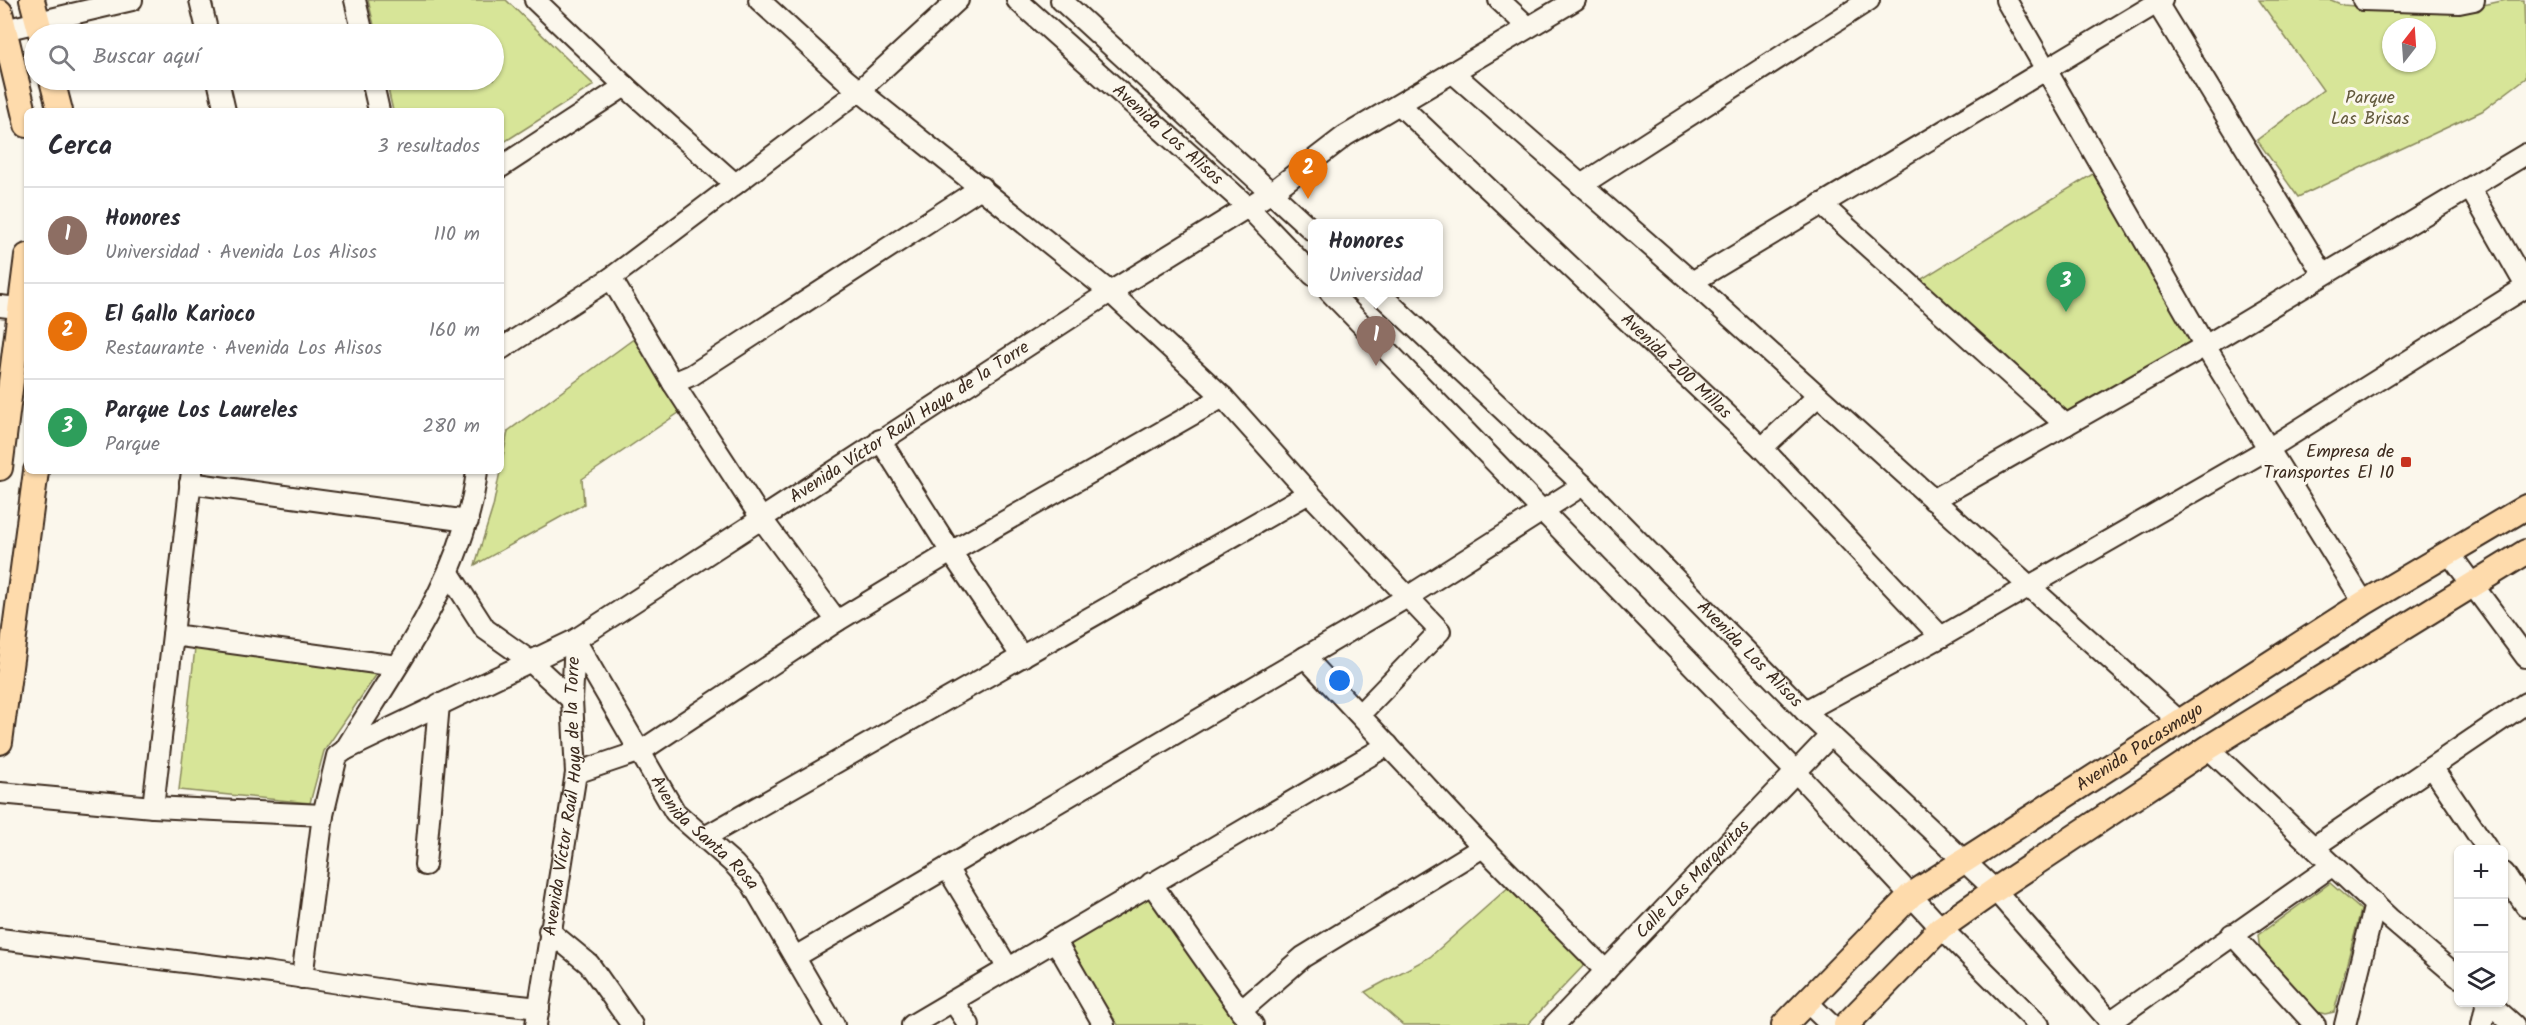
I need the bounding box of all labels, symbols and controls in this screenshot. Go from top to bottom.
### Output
north arrow [2382,18,2436,72]
search box [24,24,504,90]
text: Buscar aquí [93,40,200,75]
icon: search [45,41,78,74]
street label: Avenida Los Alisos [1105,77,1230,193]
park label: Parque Las Brisas [2331,84,2410,134]
text: Cerca [48,126,112,168]
text: 3 resultados [377,131,480,163]
pin: 2 [1288,150,1328,199]
text: Honores [105,202,181,237]
text: 1 [64,219,71,251]
text: 110 m [434,219,480,251]
popup [1308,219,1443,297]
text: Honores [1328,225,1404,260]
text: Universidad · Avenida Los Alisos [105,237,377,269]
text: Universidad [1328,260,1423,292]
pin: 3 [2046,262,2086,312]
text: El Gallo Karioco [105,298,255,333]
street label: Avenida 200 Millas [1613,306,1738,427]
text: 2 [62,315,73,347]
text: 160 m [429,315,480,347]
pin: 1 [1356,316,1396,366]
text: Restaurante · Avenida Los Alisos [105,333,382,365]
street label: Avenida Víctor Raúl Haya de la Torre [784,333,1035,511]
text: Parque Los Laureles [105,394,298,429]
text: 3 [62,411,73,443]
text: 280 m [422,411,480,443]
text: Parque [105,429,160,461]
place label: Empresa de Transportes El 10 [2263,438,2394,488]
marker: Empresa de Transportes El 10 [2399,455,2413,469]
street label: Avenida Los Alisos [1690,594,1809,715]
street label: Avenida Víctor Raúl Haya de la Torre [536,656,591,938]
your location [1325,666,1354,695]
street label: Avenida Pacasmayo [2070,695,2209,800]
street label: Avenida Santa Rosa [642,770,767,895]
street label: Calle Las Margaritas [1629,813,1757,946]
map controls [2454,845,2508,1007]
button: + [2454,845,2508,899]
button: − [2454,899,2508,953]
button: layers [2454,953,2508,1007]

